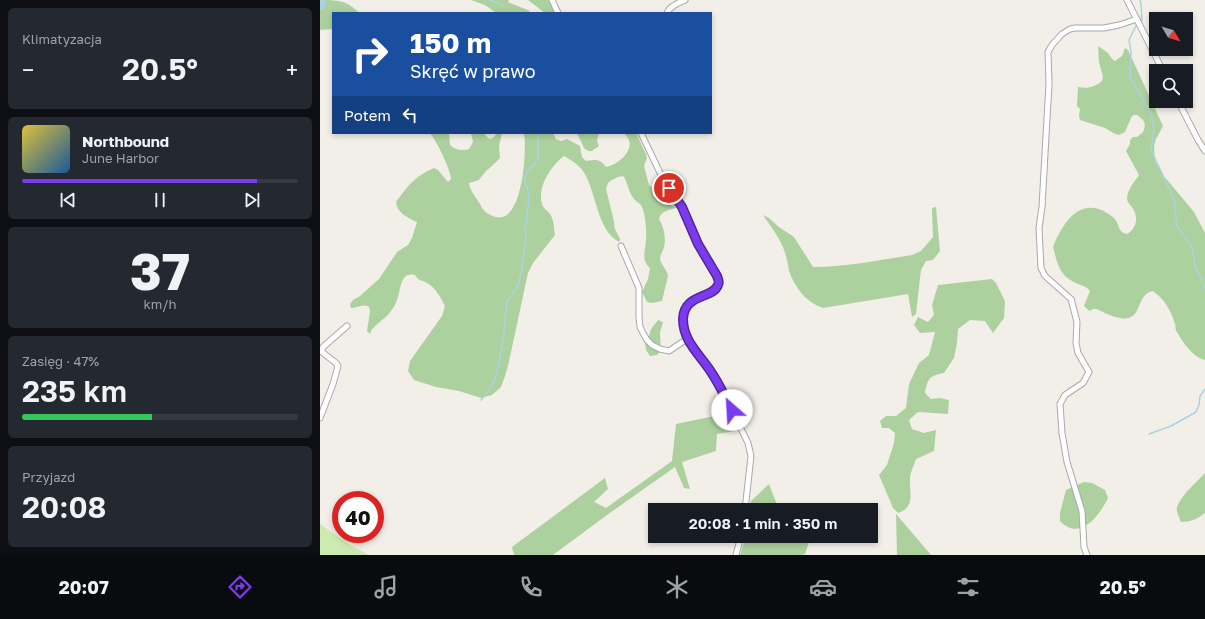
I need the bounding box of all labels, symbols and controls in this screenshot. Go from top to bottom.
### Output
north arrow [1149,12,1193,56]
map controls [1149,12,1193,108]
text: 150 m [410,26,491,59]
icon: right [344,28,396,80]
text: Klimatyzacja [22,31,102,47]
text: 20.5° [122,51,198,87]
text: − [22,56,34,83]
text: + [286,56,298,83]
text: Skręć w prawo [410,60,535,82]
button: search [1149,64,1193,108]
icon: left [399,104,421,126]
text: Potem [344,106,391,124]
text: Northbound [82,132,169,150]
text: June Harbor [82,150,159,166]
pin [652,171,686,205]
icon: arrive [658,177,680,199]
icon: previous [57,189,79,211]
icon: pause [149,189,171,211]
icon: next [241,189,263,211]
text: 37 [130,239,190,301]
text: km/h [143,296,177,312]
text: Zasięg · 47% [22,353,99,369]
text: 235 km [22,373,127,409]
position arrow [711,389,753,431]
text: Przyjazd [22,469,75,485]
text: 20:08 [22,489,106,525]
speed limit sign: 40 [332,491,384,543]
text: 20:08 · 1 min · 350 m [689,514,837,532]
icon: directions [226,573,254,601]
icon: music [372,573,400,601]
icon: phone [517,573,545,601]
icon: climate [663,573,691,601]
icon: car [809,573,837,601]
icon: filters [954,573,982,601]
text: 20:07 [59,576,109,598]
text: 20.5° [1100,576,1146,598]

